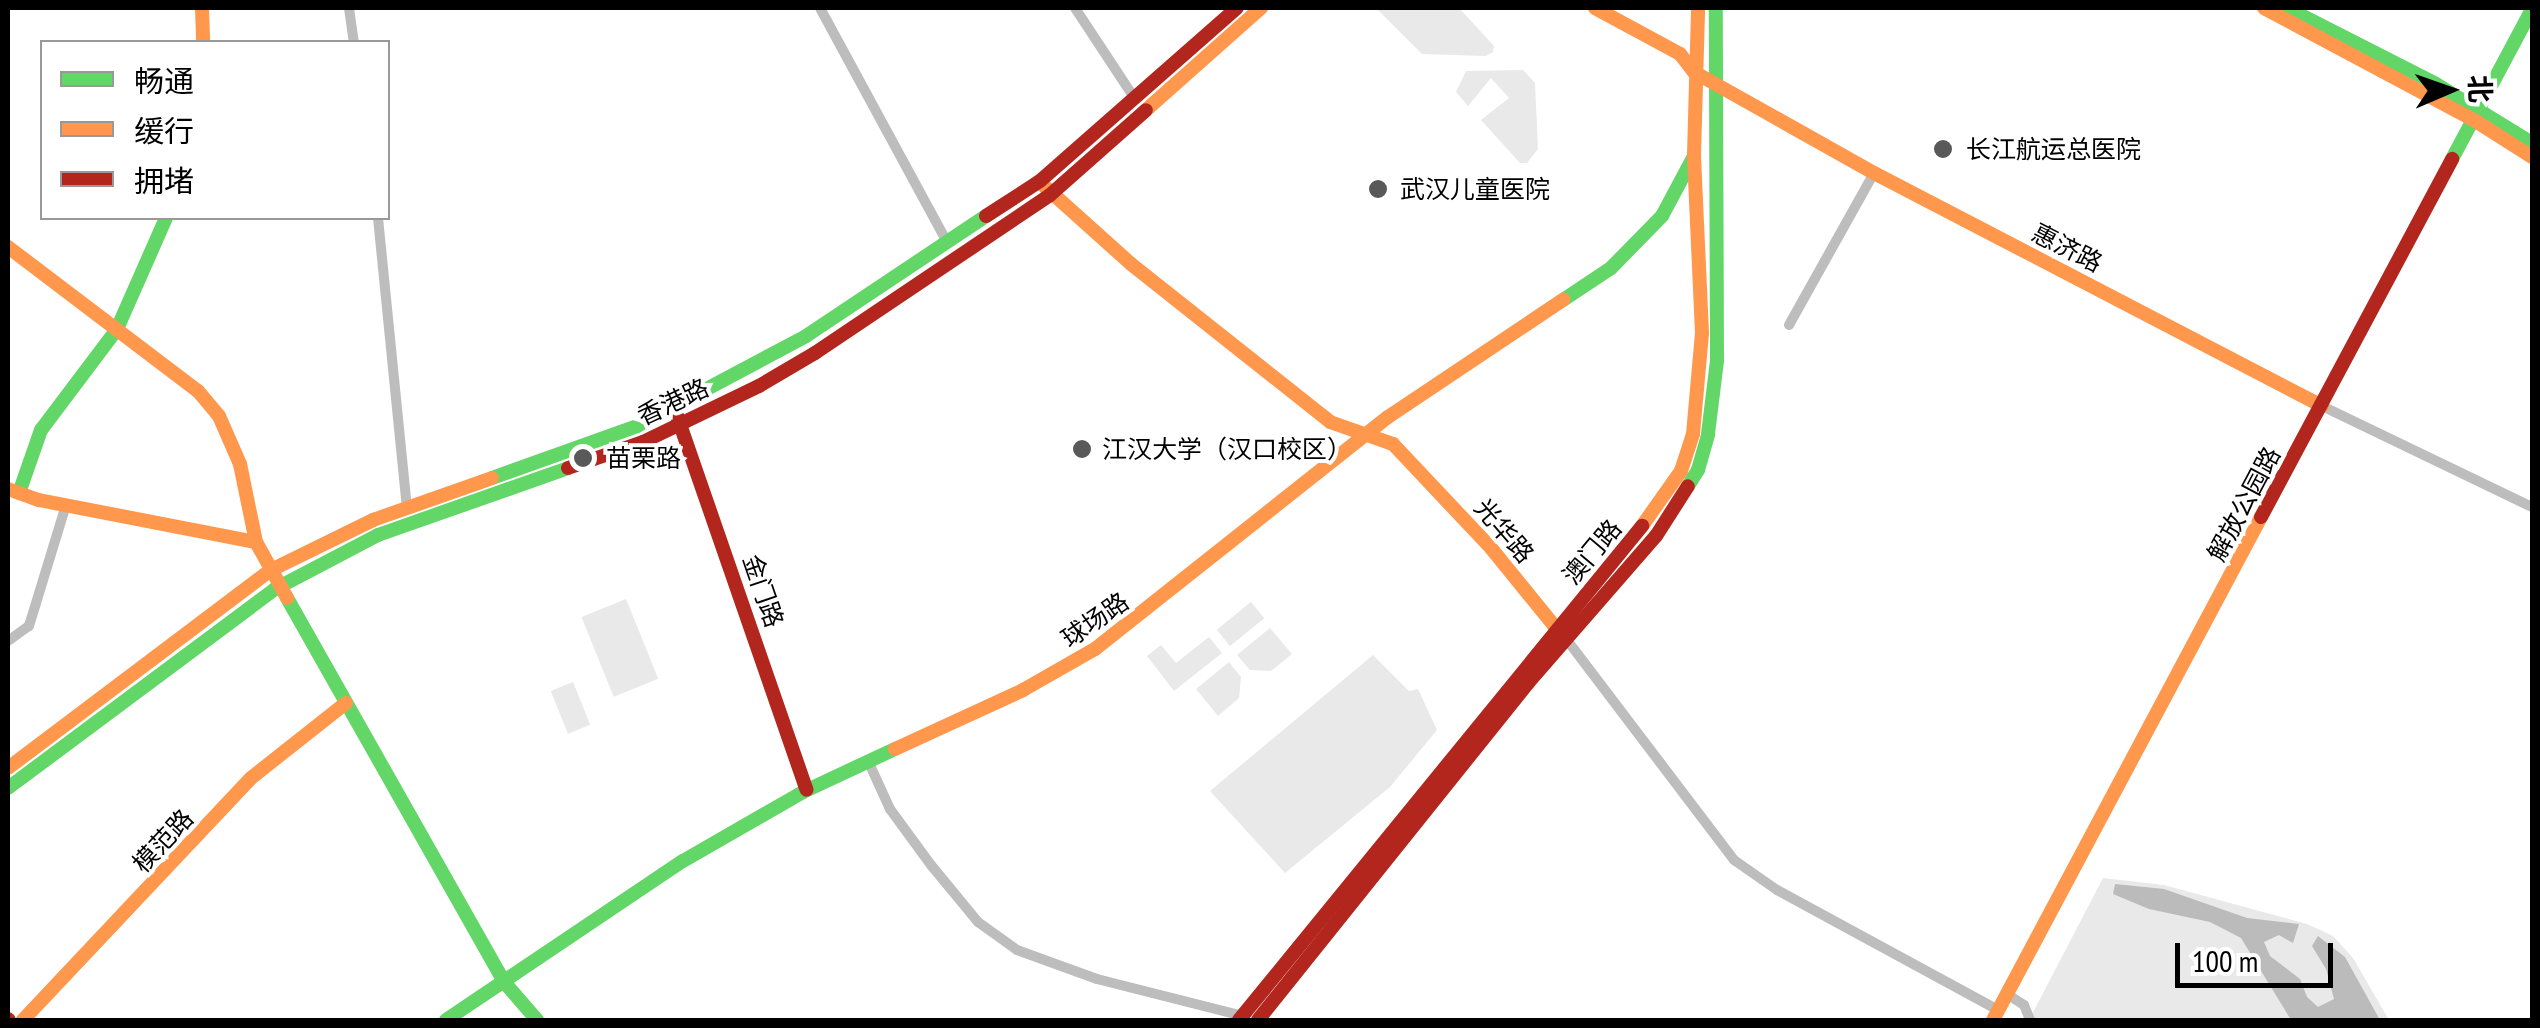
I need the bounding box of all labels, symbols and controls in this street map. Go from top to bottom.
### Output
legend [40,40,390,220]
north arrow [2400,40,2500,140]
text: 畅通 [134,61,194,100]
text: 北 [2462,74,2499,104]
text: 缓行 [134,111,194,150]
place label: 长江航运总医院 [1966,134,2141,164]
marker: 长江航运总医院 [1930,136,1956,162]
text: 拥堵 [134,161,194,200]
place label: 武汉儿童医院 [1400,174,1550,204]
marker: 武汉儿童医院 [1365,176,1391,202]
street label: 惠济路 [2027,218,2107,278]
street label: 香港路 [633,373,713,431]
place label: 江汉大学（汉口校区） [1102,434,1352,464]
marker: 江汉大学（汉口校区） [1071,438,1093,460]
street label: 解放公园路 [2201,442,2287,566]
place label: 苗栗路 [606,443,681,473]
marker: 苗栗路 [570,445,596,471]
street label: 光华路 [1468,493,1540,569]
street label: 澳门路 [1556,514,1628,590]
street label: 金门路 [737,551,789,631]
street label: 球场路 [1056,586,1134,654]
street label: 模范路 [126,803,200,879]
scale bar [2180,923,2338,985]
text: 100 m [2192,941,2258,980]

